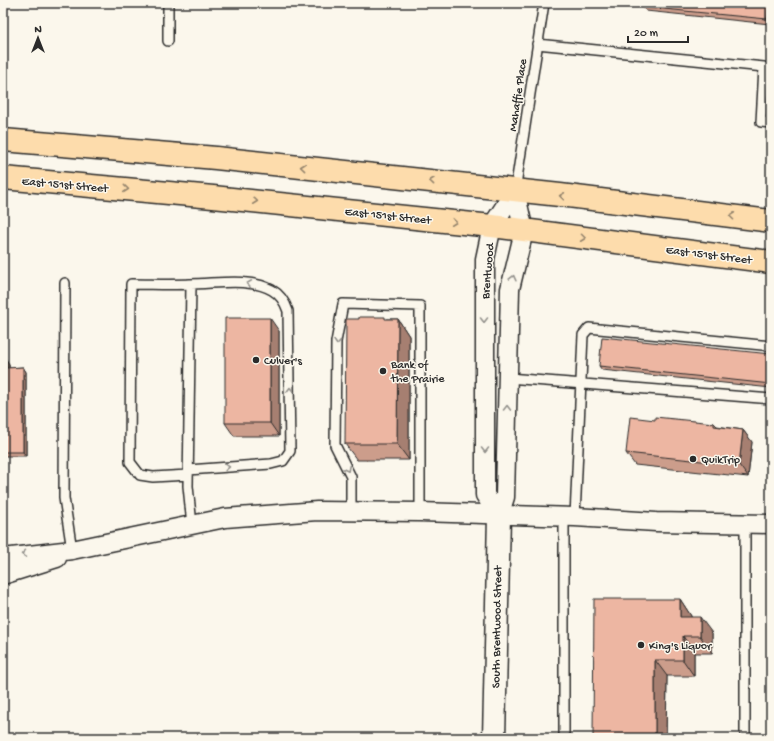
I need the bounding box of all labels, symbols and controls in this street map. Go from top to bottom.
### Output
north arrow [18,18,58,58]
scale bar [628,18,688,44]
text: N [34,24,42,36]
text: 20 m [634,27,659,41]
street label: Mahaffie Place [507,57,531,133]
one-way arrow [300,163,306,172]
street label: East 151st Street [21,175,110,197]
one-way arrow [429,177,435,186]
one-way arrow [123,184,129,193]
one-way arrow [558,191,565,200]
one-way arrow [252,196,258,205]
street label: East 151st Street [344,206,433,229]
one-way arrow [729,212,735,221]
one-way arrow [451,218,457,227]
one-way arrow [580,233,586,242]
street label: Brentwood [479,242,498,301]
street label: East 151st Street [665,244,754,268]
one-way arrow [508,275,516,281]
one-way arrow [246,280,252,289]
one-way arrow [480,317,488,323]
one-way arrow [332,339,341,345]
marker: Culver's [251,355,261,365]
place label: Culver's [264,355,303,369]
place label: Bank of the Prairie [390,359,445,387]
marker: Bank of the Prairie [378,366,388,376]
one-way arrow [286,387,294,393]
one-way arrow [503,405,511,411]
one-way arrow [481,447,489,453]
marker: QuikTrip [688,454,698,464]
place label: QuikTrip [701,454,740,468]
one-way arrow [224,462,230,471]
one-way arrow [342,465,350,473]
one-way arrow [20,549,27,558]
street label: South Brentwood Street [490,565,506,688]
marker: King's Liquor [636,640,646,650]
place label: King's Liquor [649,640,713,654]

